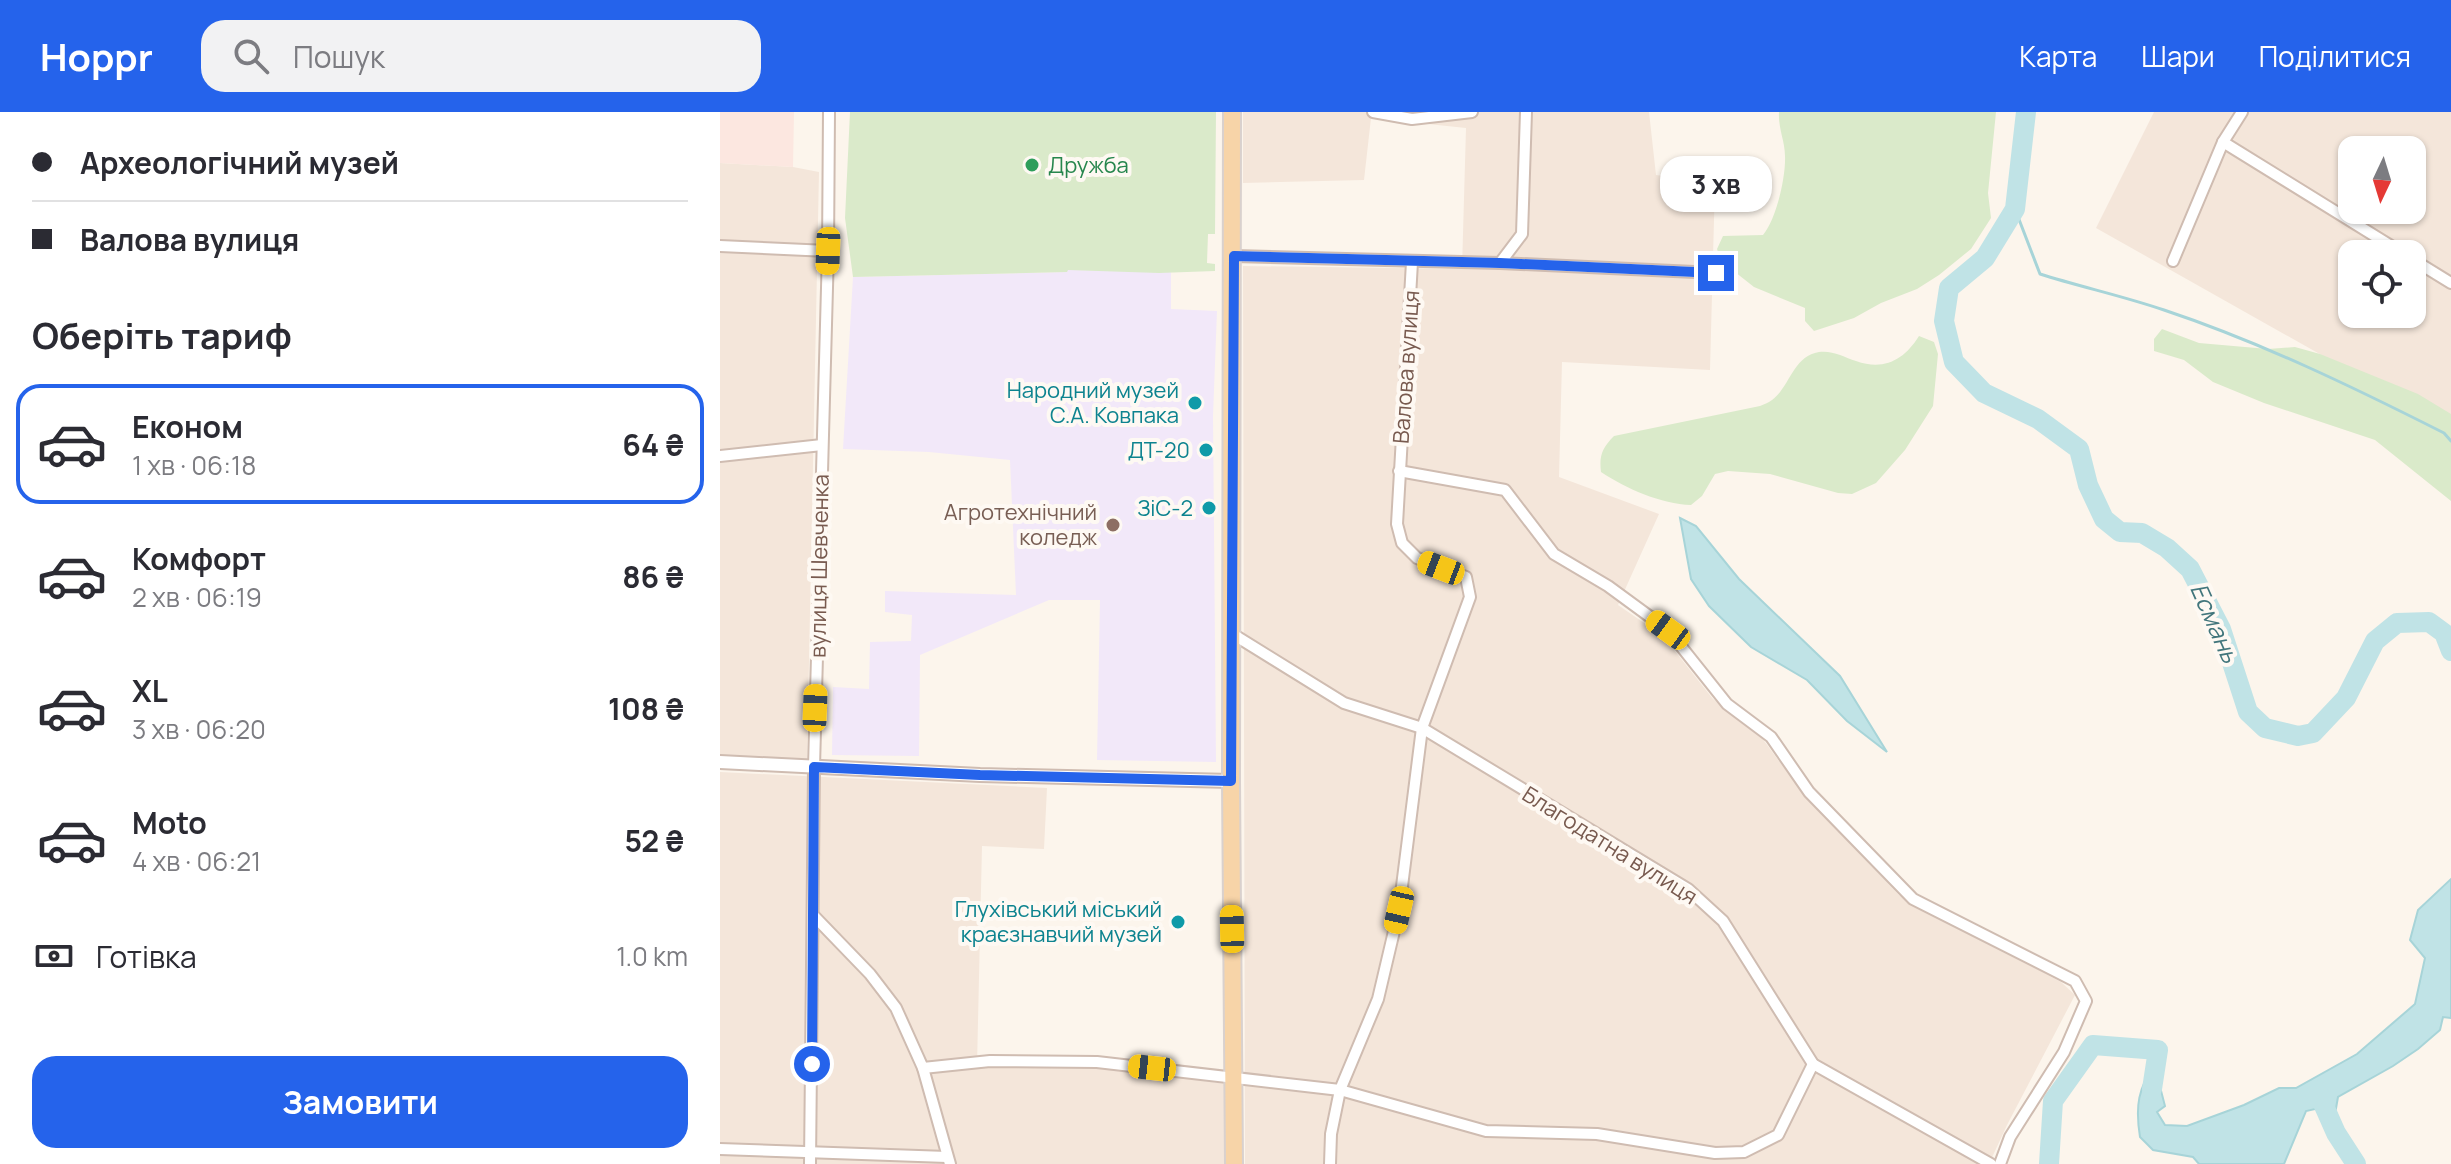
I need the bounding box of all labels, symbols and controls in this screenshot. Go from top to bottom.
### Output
search box [201,20,761,92]
text: Hoppr [40,30,153,82]
icon: search [229,34,273,78]
text: Пошук [293,36,385,77]
text: Карта [2019,37,2097,75]
text: Шари [2141,37,2215,75]
text: Поділитися [2259,37,2411,75]
north arrow [2338,136,2426,224]
map controls [2338,136,2426,328]
text: Археологічний музей [80,142,399,183]
place label: Дружба [1048,150,1129,180]
marker: Дружба [1023,156,1041,174]
callout: 3 хв [1660,157,1772,213]
text: 3 хв [1691,166,1741,202]
text: Валова вулиця [80,219,299,260]
car [815,227,841,275]
button: locate [2338,240,2426,328]
route end [1698,255,1734,291]
street label: Валова вулиця [1386,289,1426,445]
text: Оберіть тариф [32,311,292,360]
place label: Народний музей С.А. Ковпака [1007,375,1179,430]
marker: Народний музей С.А. Ковпака [1186,394,1204,412]
text: Економ [132,406,243,447]
icon: car [36,408,108,480]
text: 64 ₴ [622,424,684,465]
place label: ДТ-20 [1128,435,1190,465]
marker: ДТ-20 [1197,441,1215,459]
text: 1 хв · 06:18 [132,447,256,483]
street label: вулиця Шевченка [802,474,836,658]
place label: ЗіС-2 [1137,493,1193,523]
place label: Агротехнічний коледж [944,497,1098,552]
marker: ЗіС-2 [1200,499,1218,517]
marker: Агротехнічний коледж [1104,516,1122,534]
text: Комфорт [132,538,266,579]
icon: car [36,540,108,612]
car [1414,548,1468,588]
text: 86 ₴ [622,556,684,597]
water label: Есмань [2183,577,2248,668]
text: 2 хв · 06:19 [132,579,262,615]
car [1642,606,1694,654]
text: XL [132,670,168,711]
icon: car [36,672,108,744]
car [802,684,828,732]
text: 108 ₴ [608,688,684,729]
text: 3 хв · 06:20 [132,711,266,747]
street label: Благодатна вулиця [1517,779,1703,911]
text: Moto [132,802,207,843]
icon: car [36,804,108,876]
text: 52 ₴ [625,820,684,861]
text: 4 хв · 06:21 [132,843,261,879]
car [1382,884,1416,936]
place label: Глухівський міський краєзнавчий музей [955,894,1162,949]
car [1220,905,1244,953]
marker: Глухівський міський краєзнавчий музей [1169,913,1187,931]
icon: cash [32,934,76,978]
text: Готівка [96,936,197,977]
text: 1.0 km [616,938,688,974]
route start [794,1046,830,1082]
car [1127,1054,1177,1082]
button: Замовити [32,1056,688,1148]

